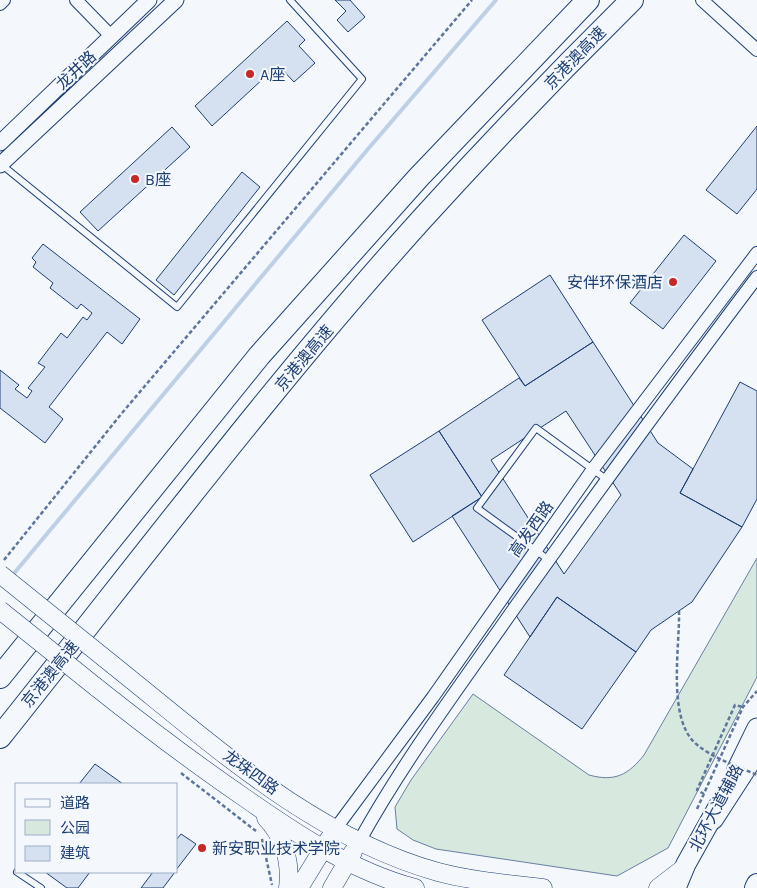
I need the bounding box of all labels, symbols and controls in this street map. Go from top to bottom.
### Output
street label: 京港澳高速 [540,23,610,93]
street label: 龙井路 [52,47,100,93]
place label: A座 [260,65,285,84]
marker: A座 [244,68,256,80]
place label: B座 [145,170,171,189]
marker: B座 [129,173,141,185]
place label: 安伴环保酒店 [567,273,663,292]
marker: 安伴环保酒店 [667,276,679,288]
street label: 京港澳高速 [271,321,337,395]
street label: 高发西路 [505,497,557,561]
street label: 京港澳高速 [17,637,83,711]
street label: 龙珠四路 [220,746,282,798]
street label: 北环大道辅路 [685,761,747,855]
legend [15,783,178,873]
text: 道路 [60,794,90,812]
text: 公园 [60,819,90,837]
place label: 新安职业技术学院 [212,839,340,858]
marker: 新安职业技术学院 [196,842,208,854]
text: 建筑 [60,844,90,862]

